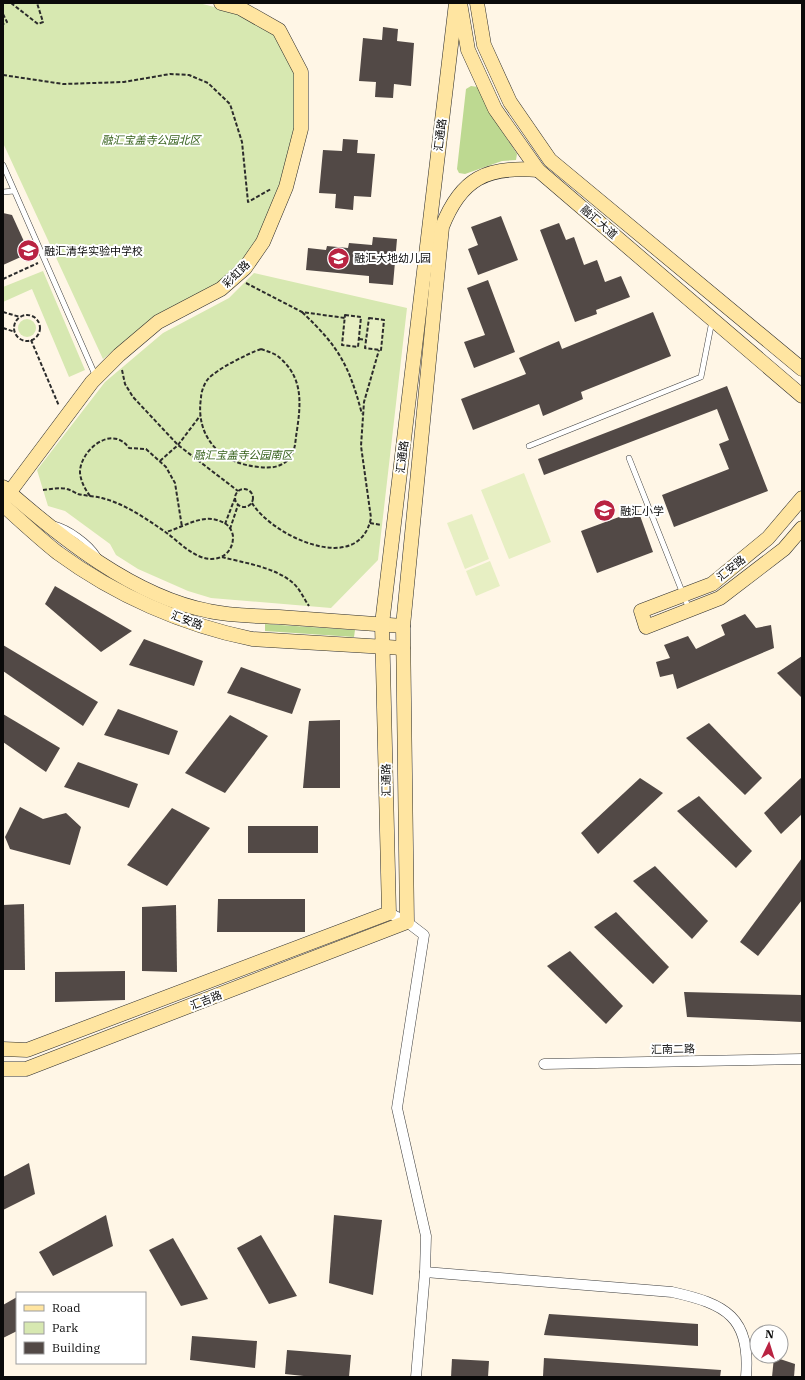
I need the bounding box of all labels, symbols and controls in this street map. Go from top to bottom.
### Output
street label: 汇通路 [431,118,449,152]
park label: 融汇宝盖寺公园北区 [102,133,202,147]
street label: 融汇大道 [578,202,620,242]
school or university icon: 融汇清华实验中学校 [15,238,41,264]
place label: 融汇清华实验中学校 [44,244,143,258]
school or university icon: 融汇大地幼儿园 [325,245,351,271]
place label: 融汇大地幼儿园 [354,251,431,265]
street label: 彩虹路 [219,257,253,291]
street label: 汇通路 [393,440,411,474]
park label: 融汇宝盖寺公园南区 [194,448,294,462]
school or university icon: 融汇小学 [592,498,618,524]
place label: 融汇小学 [620,504,664,518]
street label: 汇安路 [714,552,748,584]
street label: 汇安路 [169,608,205,632]
street label: 汇通路 [379,763,393,797]
street label: 汇吉路 [188,988,224,1012]
street label: 汇南二路 [651,1042,695,1056]
legend [16,1292,146,1364]
text: Road [52,1300,81,1315]
text: Park [52,1320,78,1335]
north arrow [749,1324,789,1364]
text: N [765,1327,775,1341]
text: Building [52,1340,100,1355]

